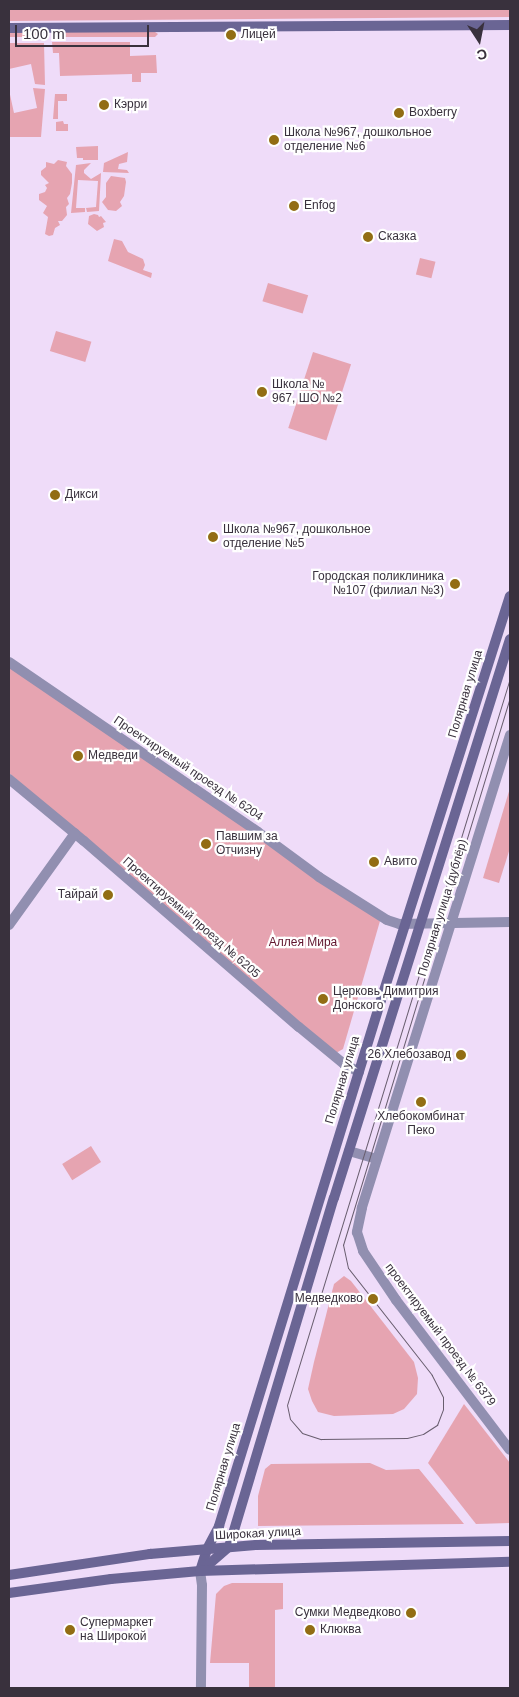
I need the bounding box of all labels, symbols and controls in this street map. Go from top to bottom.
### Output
scale bar [18,15,151,47]
north arrow [454,15,504,65]
text: 100 m [23,25,65,42]
place label: Лицей [241,28,276,42]
marker: Лицей [225,29,237,41]
text: С [475,46,488,64]
place label: Кэрри [114,98,147,112]
marker: Кэрри [98,99,110,111]
place label: Boxberry [409,106,457,120]
marker: Boxberry [393,107,405,119]
place label: Школа №967, дошкольное отделение №6 [284,126,432,154]
marker: Школа №967, дошкольное отделение №6 [268,134,280,146]
place label: Enfog [304,199,335,213]
marker: Enfog [288,200,300,212]
place label: Сказка [378,230,416,244]
marker: Сказка [362,231,374,243]
place label: Школа № 967, ШО №2 [272,378,342,406]
marker: Школа № 967, ШО №2 [256,386,268,398]
place label: Дикси [65,488,98,502]
marker: Дикси [49,489,61,501]
place label: Школа №967, дошкольное отделение №5 [223,523,371,551]
marker: Школа №967, дошкольное отделение №5 [207,531,219,543]
place label: Городская поликлиника №107 (филиал №3) [312,570,444,598]
marker: Городская поликлиника №107 (филиал №3) [448,577,462,591]
street label: Полярная улица [446,648,486,740]
street label: Проектируемый проезд № 6204 [111,714,265,824]
place label: Медведи [88,749,138,763]
marker: Медведи [72,750,84,762]
place label: Павшим за Отчизну [216,830,278,858]
marker: Павшим за Отчизну [200,838,212,850]
street label: Полярная улица (дублёр) [415,838,471,978]
street label: Проектируемый проезд № 6205 [120,855,262,981]
place label: Авито [384,855,417,869]
marker: Авито [368,856,380,868]
place label: Тайрай [58,888,98,902]
marker: Тайрай [102,889,114,901]
park label: Аллея Мира [269,936,337,950]
place label: Церковь Димитрия Донского [333,985,438,1013]
marker: Церковь Димитрия Донского [317,993,329,1005]
street label: Полярная улица [323,1034,363,1126]
place label: 26 Хлебозавод [368,1048,451,1062]
marker: 26 Хлебозавод [455,1049,467,1061]
marker: Хлебокомбинат Пеко [415,1096,427,1108]
place label: Хлебокомбинат Пеко [377,1110,465,1138]
street label: проектируемый проезд № 6379 [382,1261,498,1409]
place label: Медведково [295,1292,363,1306]
marker: Медведково [367,1293,379,1305]
street label: Полярная улица [204,1421,244,1513]
street label: Широкая улица [215,1525,301,1543]
place label: Сумки Медведково [295,1606,401,1620]
marker: Сумки Медведково [405,1607,417,1619]
place label: Супермаркет на Широкой [80,1616,153,1644]
place label: Клюква [320,1623,361,1637]
marker: Супермаркет на Широкой [64,1624,76,1636]
marker: Клюква [304,1624,316,1636]

